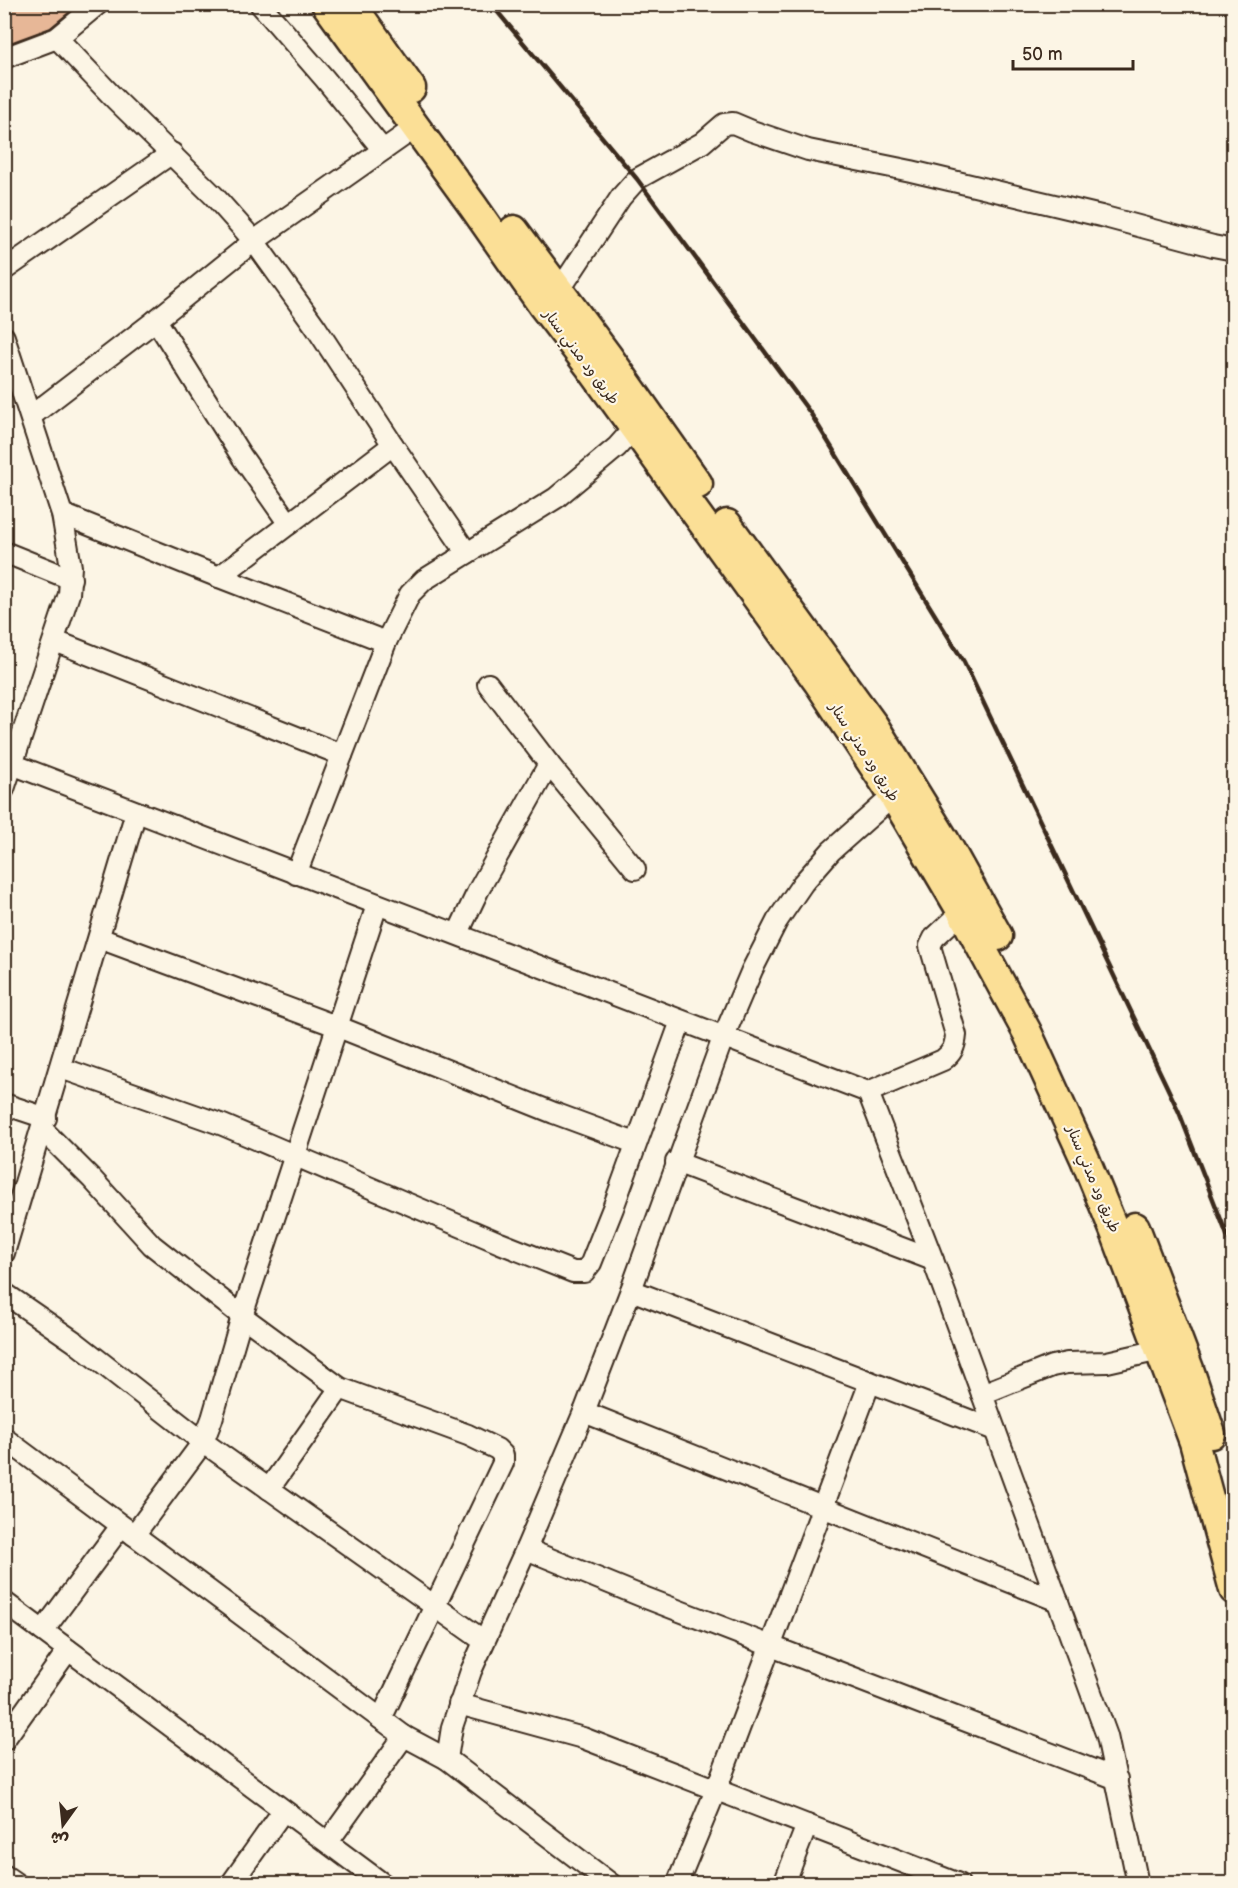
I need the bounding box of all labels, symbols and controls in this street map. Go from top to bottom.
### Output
scale bar [1013,33,1133,71]
text: 50 m [1022,44,1063,65]
street label: طريق ود مدني سنار [536,305,623,410]
street label: طريق ود مدني سنار [822,698,903,807]
street label: طريق ود مدني سنار [1059,1121,1124,1237]
north arrow [33,1795,93,1855]
text: ش [49,1827,70,1849]

